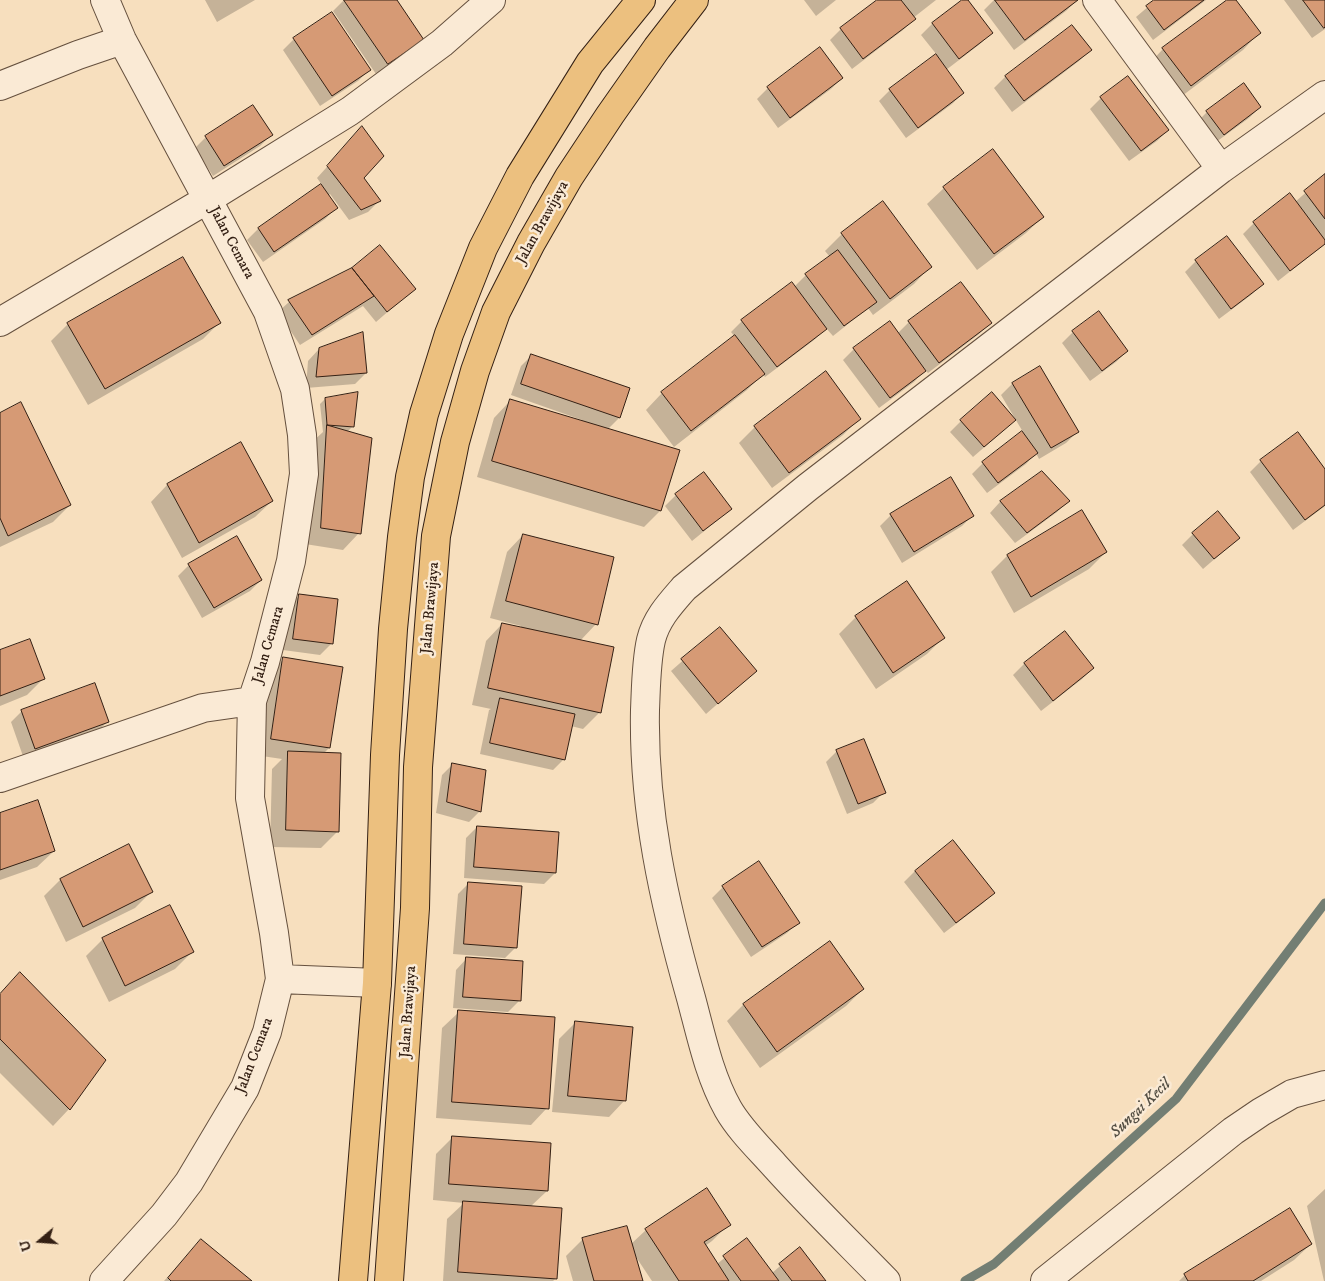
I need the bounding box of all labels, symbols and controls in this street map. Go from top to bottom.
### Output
street label: Jalan Brawijaya [513,178,573,268]
street label: Jalan Cemara [204,204,258,282]
street label: Jalan Brawijaya [418,561,444,655]
street label: Jalan Cemara [249,604,289,686]
street label: Jalan Brawijaya [397,965,421,1059]
street label: Jalan Cemara [232,1016,278,1096]
water label: Sungai Kecil [1107,1075,1175,1143]
north arrow [15,1216,65,1266]
text: U [15,1238,36,1254]

